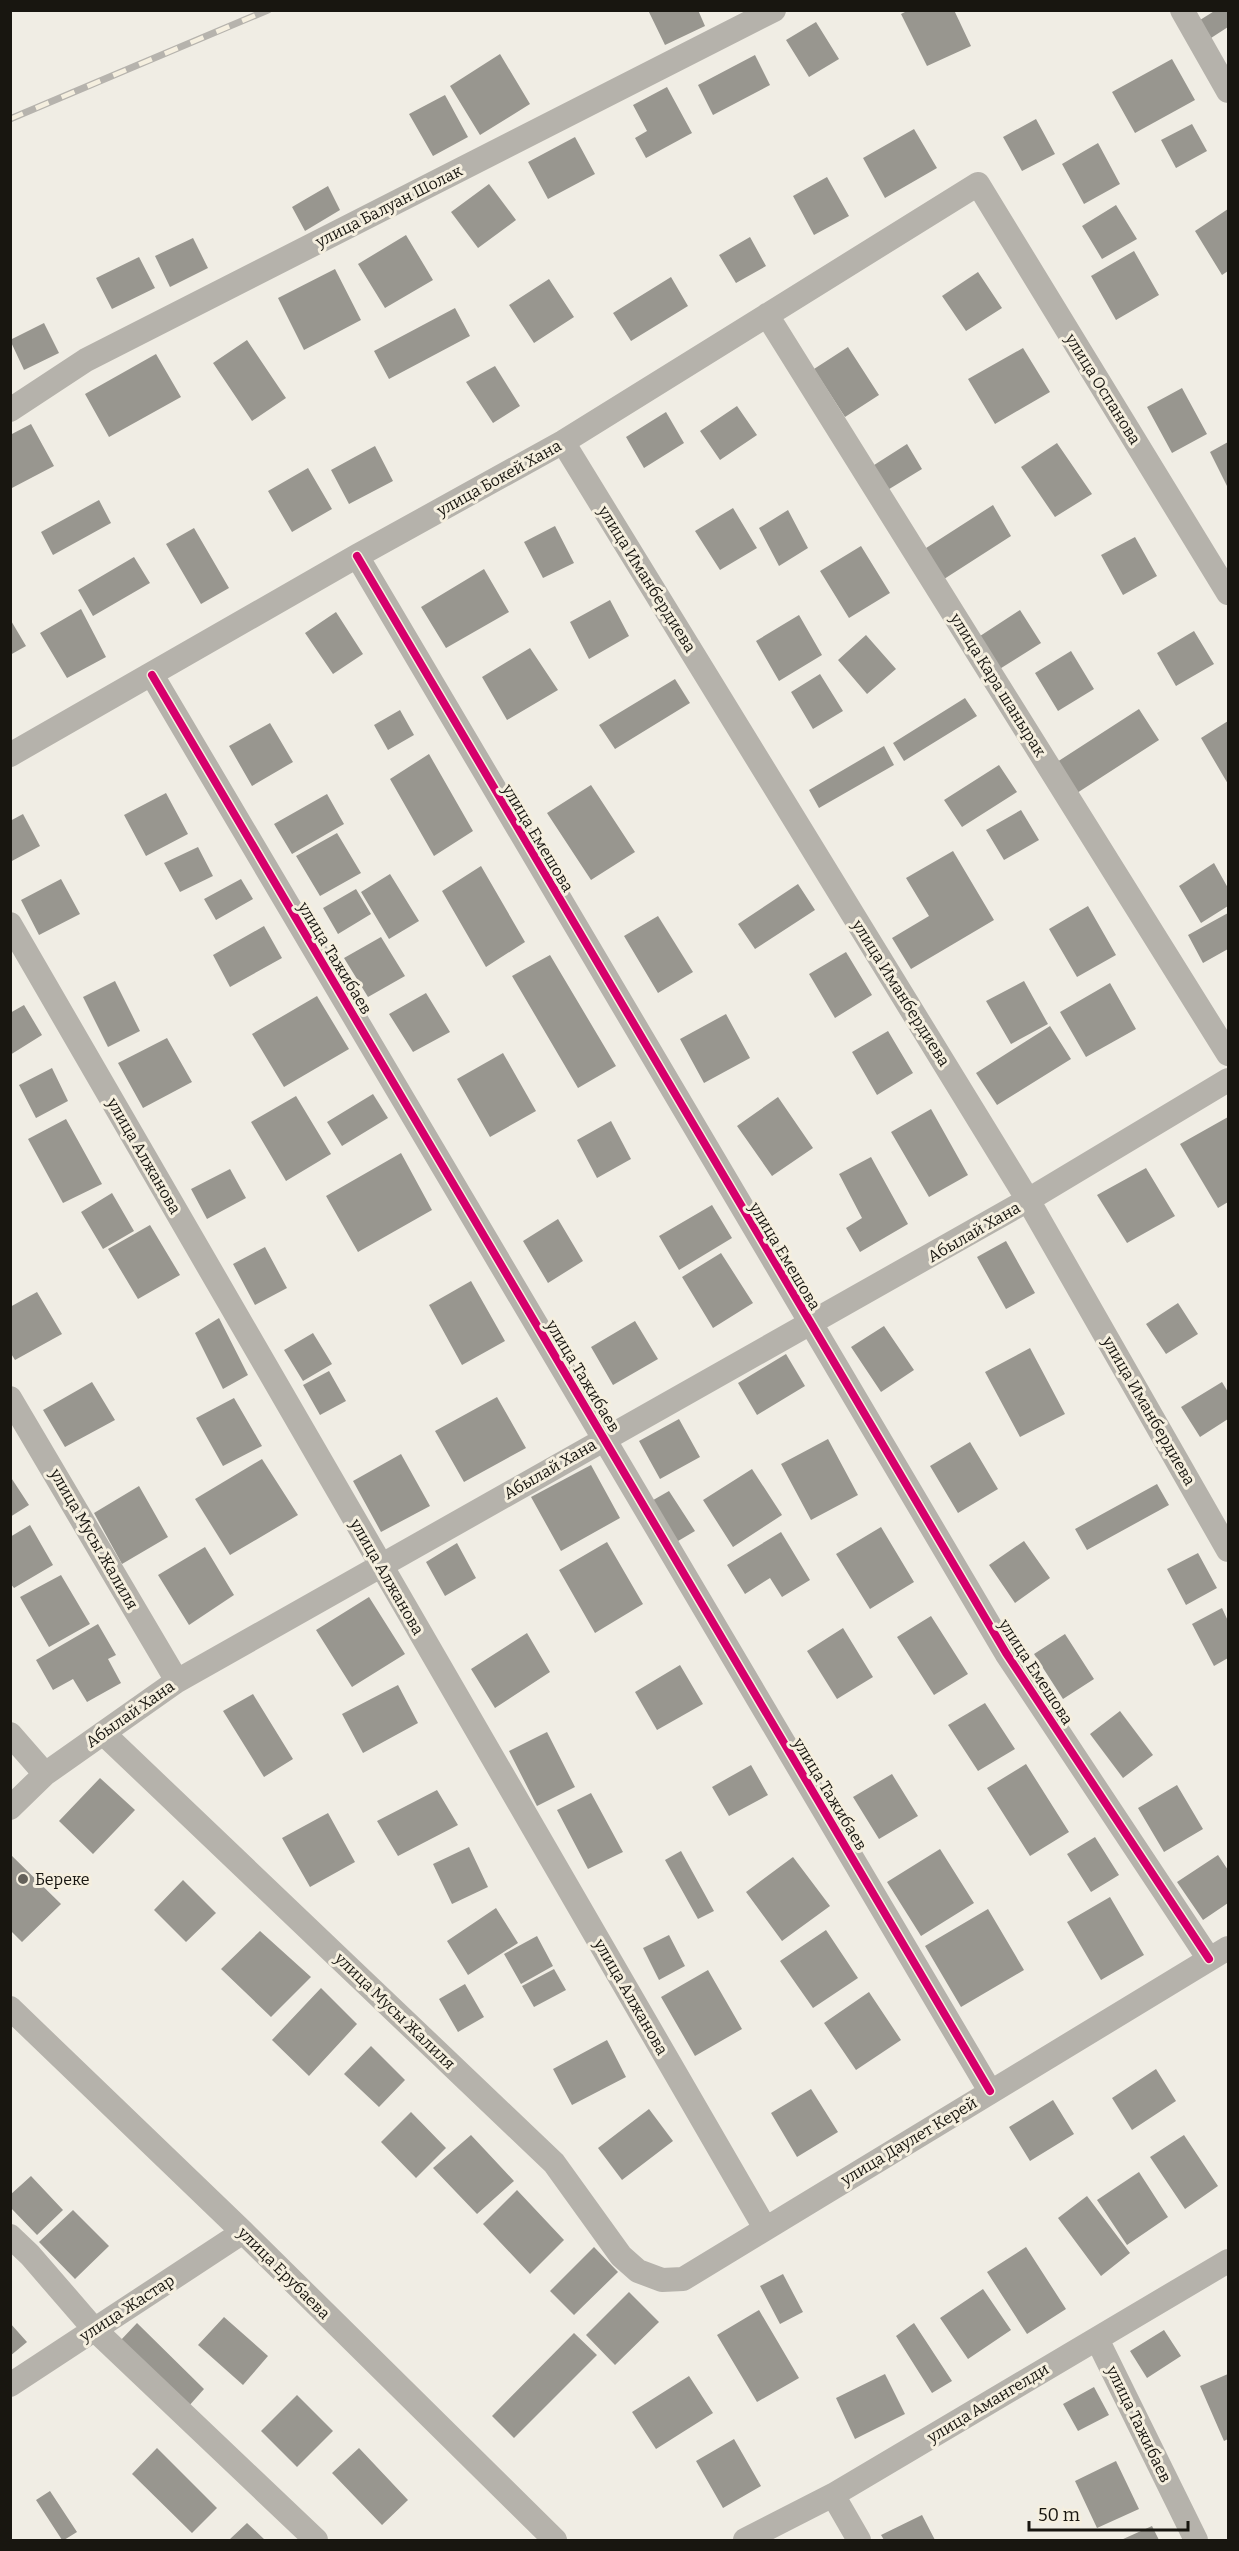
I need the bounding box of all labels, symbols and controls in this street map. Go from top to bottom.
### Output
street label: улица Балуан Шолак [312,161,466,252]
street label: улица Оспанова [1061,329,1145,448]
street label: улица Бокей Хана [433,436,565,521]
street label: улица Иманбердиева [594,501,700,656]
street label: улица Кара шанырак [946,609,1050,761]
street label: улица Емешова [498,780,578,895]
street label: улица Тажибаев [294,898,376,1018]
street label: улица Иманбердиева [848,915,954,1070]
street label: улица Алжанова [103,1094,185,1218]
street label: улица Емешова [745,1198,825,1313]
street label: Абылай Хана [924,1198,1024,1266]
street label: улица Тажибаев [542,1316,624,1436]
street label: улица Иманбердиева [1098,1332,1200,1489]
street label: Абылай Хана [500,1435,600,1503]
street label: улица Мусы Жалиля [45,1464,142,1613]
street label: улица Алжанова [346,1515,428,1639]
street label: улица Емешова [994,1615,1077,1729]
street label: Абылай Хана [82,1676,178,1752]
street label: улица Тажибаев [789,1734,871,1854]
place label: Береке [35,1870,90,1889]
marker: Береке [16,1872,30,1886]
street label: улица Алжанова [590,1935,672,2059]
street label: улица Мусы Жалиля [330,1948,459,2073]
street label: улица Даулет Керей [837,2093,980,2190]
street label: улица Ерубаева [233,2222,334,2323]
street label: улица Жастар [75,2270,178,2346]
street label: улица Амангелди [923,2359,1052,2447]
street label: улица Тажибаев [1102,2362,1175,2485]
scale bar [1029,2494,1188,2532]
text: 50 m [1038,2504,1080,2526]

